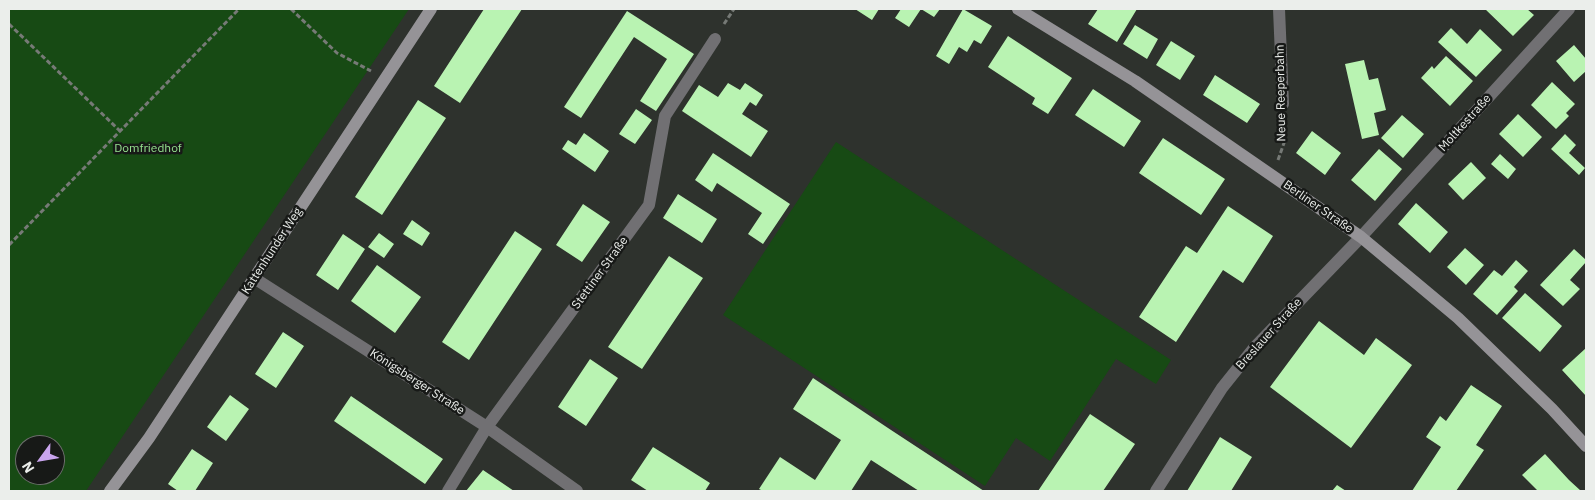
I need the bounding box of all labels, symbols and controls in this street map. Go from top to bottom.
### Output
street label: Neue Reeperbahn [1273,44,1289,142]
street label: Moltkestraße [1436,92,1494,154]
park label: Domfriedhof [114,142,182,156]
street label: Berliner Straße [1280,178,1356,236]
street label: Kattenhunder Weg [239,205,305,297]
street label: Stettiner Straße [569,234,631,312]
street label: Breslauer Straße [1233,295,1305,373]
street label: Königsberger Straße [367,346,467,418]
north arrow [15,435,65,485]
text: N [18,458,38,476]

